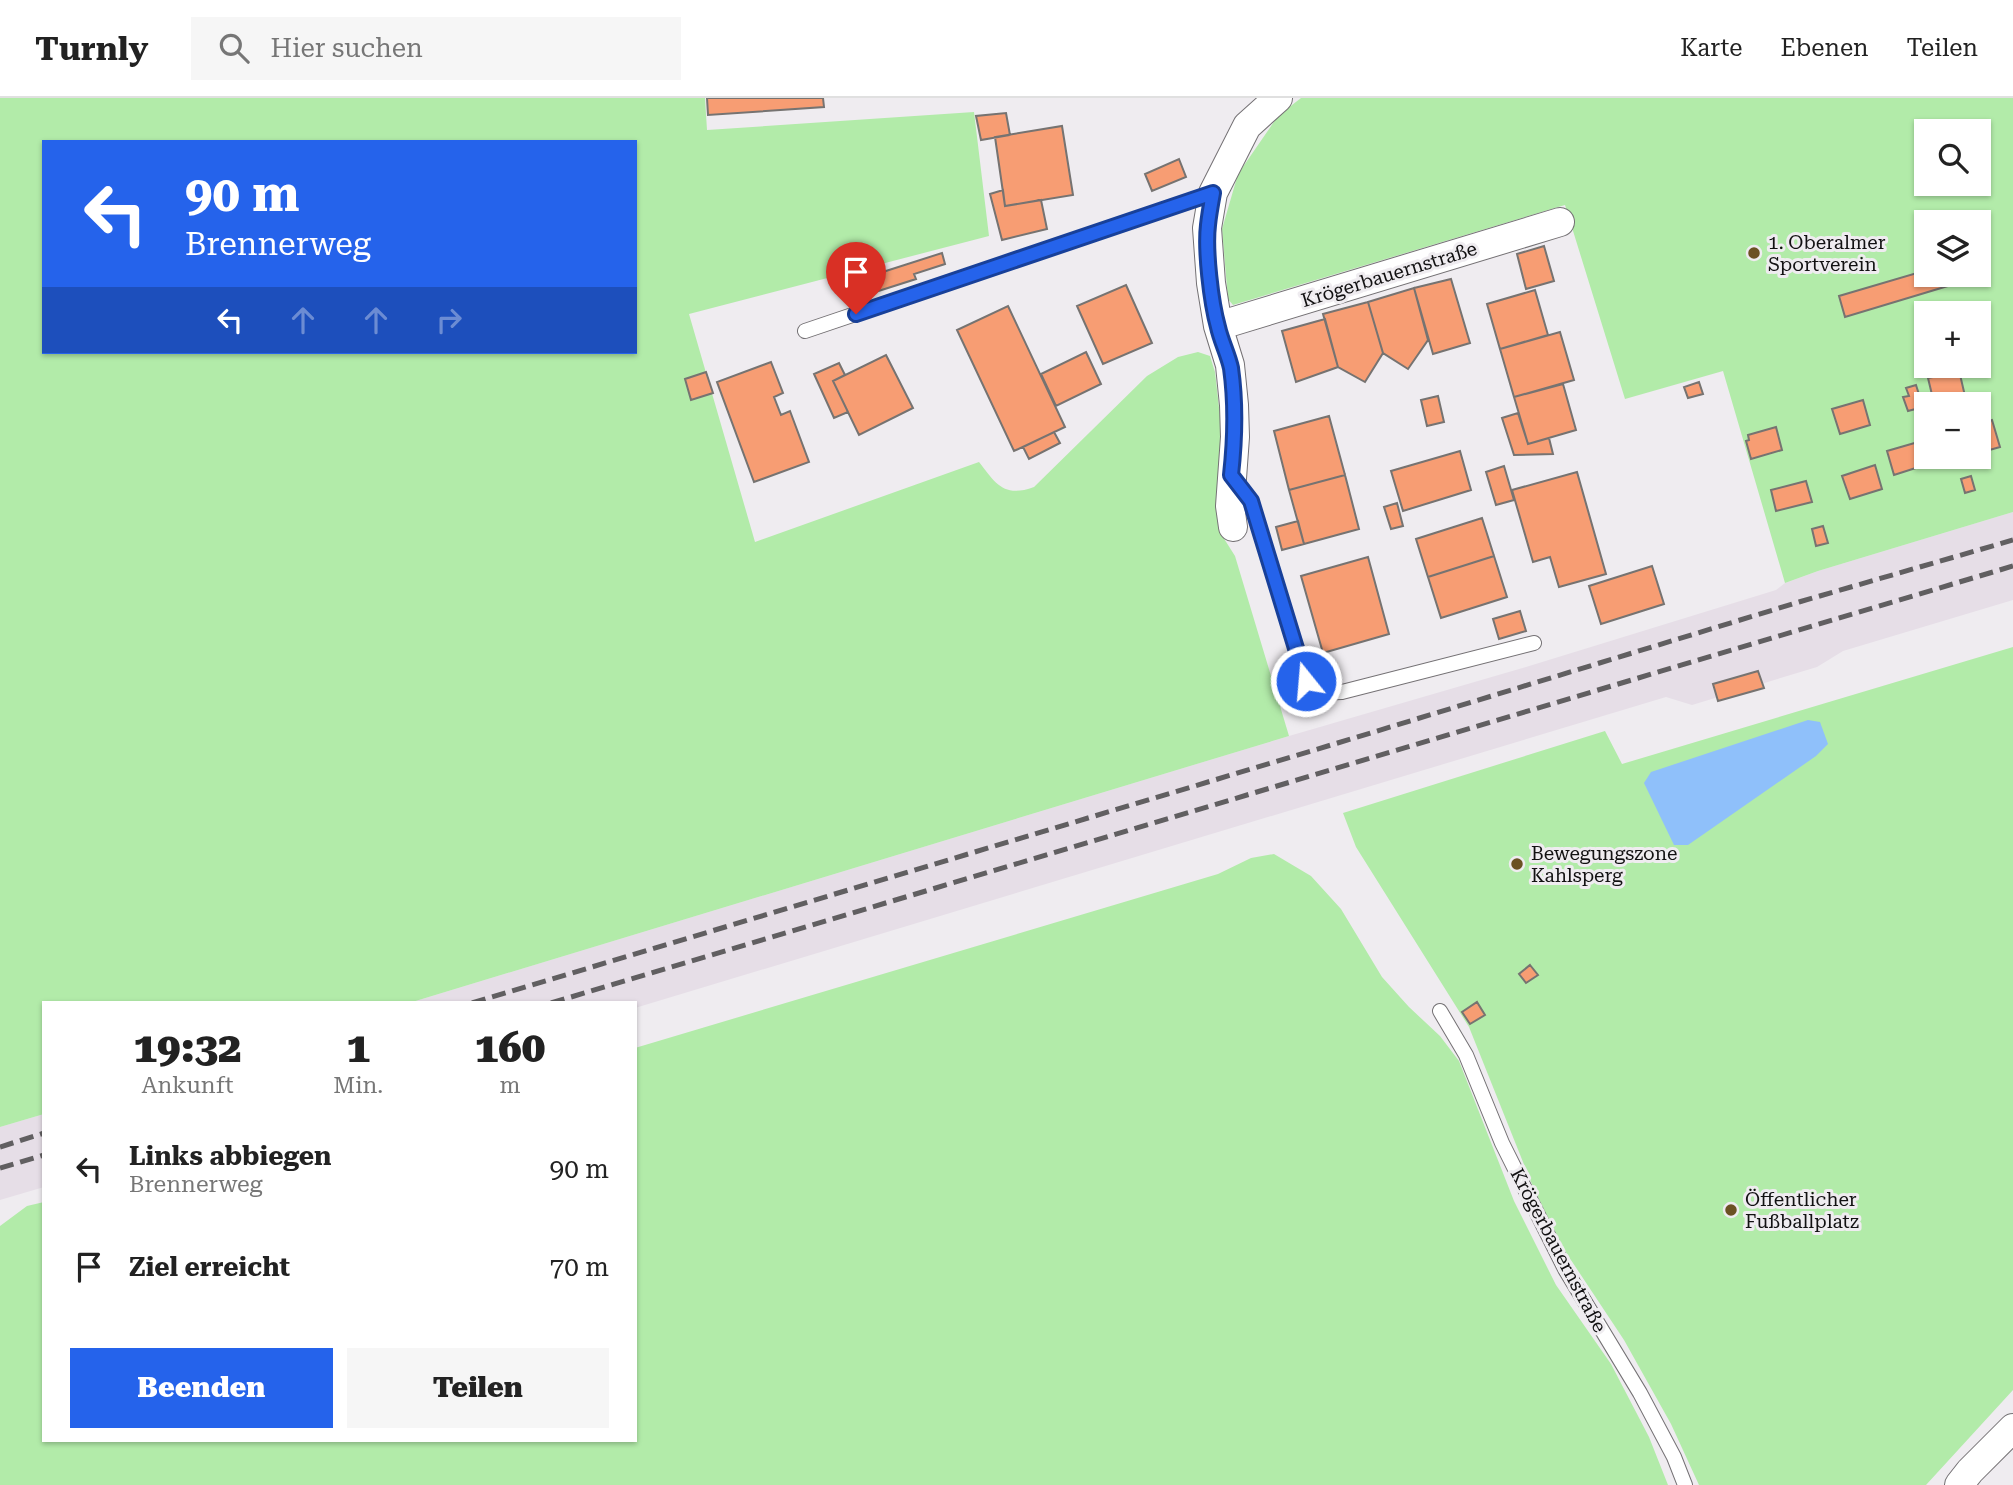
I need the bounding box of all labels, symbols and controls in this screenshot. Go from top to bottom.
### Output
search box [191,17,681,80]
text: Turnly [35,29,149,68]
icon: search [215,29,253,67]
text: Hier suchen [271,33,423,63]
text: Karte [1680,34,1742,62]
text: Ebenen [1780,34,1869,62]
text: Teilen [1907,34,1978,62]
map controls [1914,119,1991,469]
button: search [1914,119,1991,196]
text: 90 m [185,166,300,223]
icon: left [70,168,161,259]
button: layers [1914,210,1991,287]
text: Brennerweg [185,225,371,263]
place label: 1. Oberalmer Sportverein [1768,231,1886,276]
street label: Krögerbauernstraße [1299,237,1480,312]
pin [826,242,886,314]
marker: 1. Oberalmer Sportverein [1746,245,1762,261]
icon: arrive [837,253,875,291]
icon: left [211,301,249,339]
icon: ahead [284,301,322,339]
icon: ahead [357,301,395,339]
icon: right [430,301,468,339]
button: + [1914,301,1991,378]
button: − [1914,392,1991,469]
position arrow [1269,644,1343,718]
place label: Bewegungszone Kahlsperg [1531,842,1677,887]
marker: Bewegungszone Kahlsperg [1509,856,1525,872]
text: 19:32 [134,1023,242,1072]
text: 1 [346,1023,370,1072]
text: 160 [475,1023,545,1072]
text: Ankunft [142,1072,234,1099]
text: Min. [333,1072,383,1099]
text: m [500,1072,521,1099]
text: Links abbiegen [129,1141,332,1171]
icon: left [70,1150,108,1188]
text: 90 m [550,1154,609,1184]
street label: Krögerbauernstraße [1506,1164,1612,1336]
text: Brennerweg [129,1171,263,1198]
place label: Öffentlicher Fußballplatz [1745,1188,1859,1233]
marker: Öffentlicher Fußballplatz [1723,1202,1739,1218]
icon: arrive [70,1248,108,1286]
text: Ziel erreicht [129,1252,290,1282]
text: 70 m [550,1252,609,1282]
button: Beenden [70,1348,333,1428]
button: Teilen [347,1348,609,1428]

